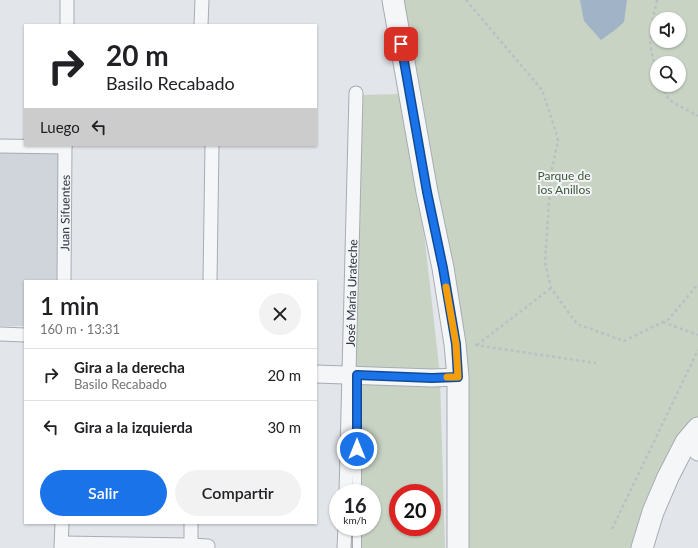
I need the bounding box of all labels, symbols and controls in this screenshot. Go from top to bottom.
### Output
map controls [650,12,686,92]
button: sound [650,12,686,48]
pin [384,27,418,61]
icon: arrive [390,33,412,55]
text: 20 m [106,38,169,72]
icon: right [40,40,92,92]
button: search [650,56,686,92]
text: Basilo Recabado [106,72,235,94]
icon: left [88,116,110,138]
text: Luego [40,118,80,136]
park label: Parque de los Anillos [538,168,591,197]
street label: Juan Sifuentes [57,175,72,251]
street label: José María Urateche [342,239,360,347]
text: 1 min [40,291,99,320]
button: close [259,293,301,335]
text: 160 m · 13:31 [40,321,120,337]
text: Gira a la derecha [74,358,185,376]
icon: right [40,364,62,386]
text: 20 m [267,366,301,384]
text: Basilo Recabado [74,376,167,392]
icon: left [40,416,62,438]
text: Gira a la izquierda [74,418,193,436]
text: 30 m [267,418,301,436]
position arrow [336,428,378,470]
button: Salir [40,470,167,516]
button: Compartir [175,470,301,516]
speed limit sign: 20 [389,484,441,536]
text: 16 [343,493,367,517]
text: km/h [343,514,367,526]

